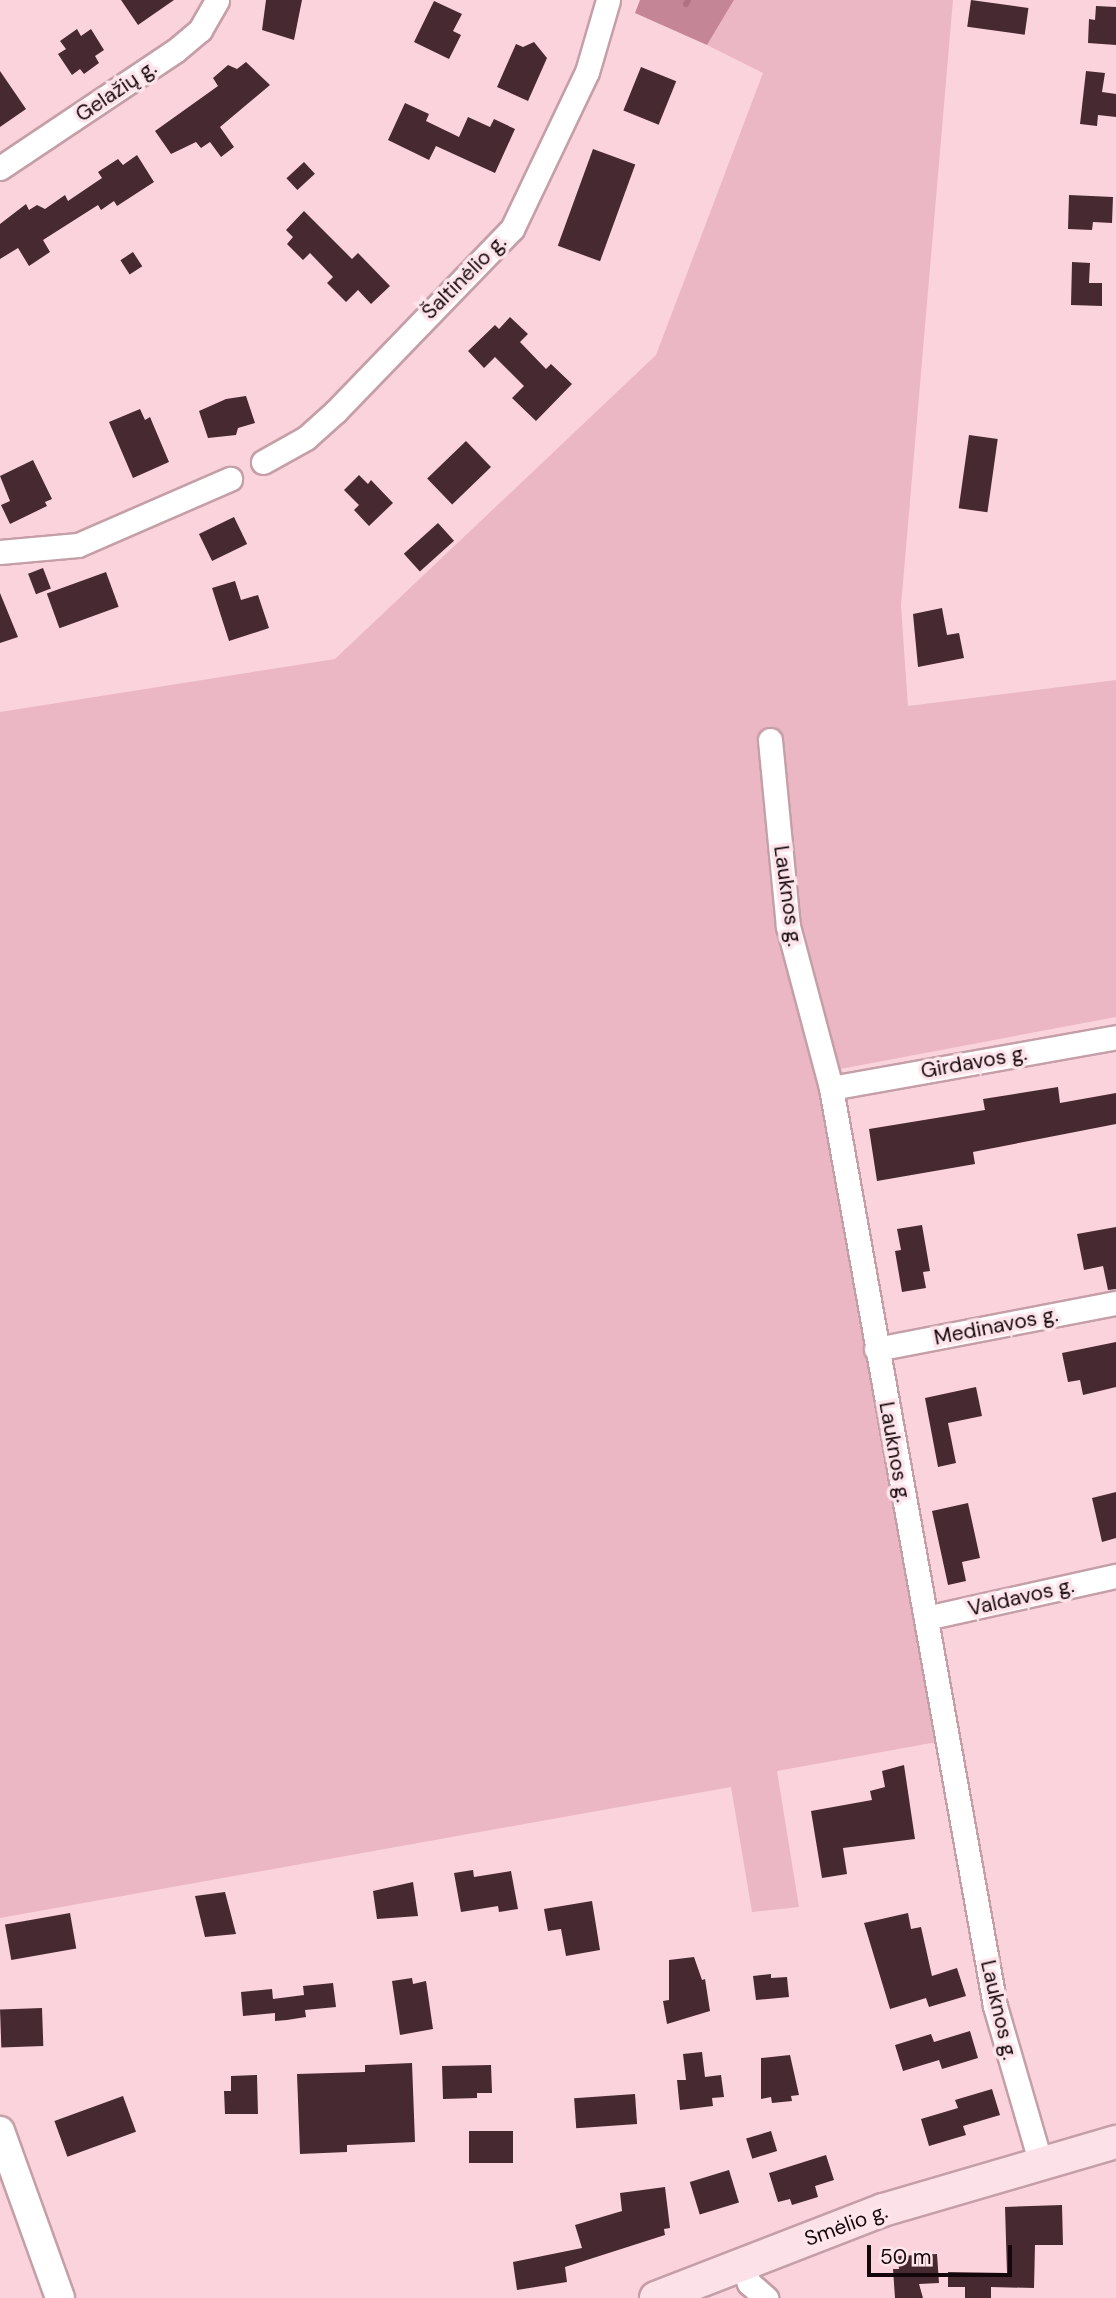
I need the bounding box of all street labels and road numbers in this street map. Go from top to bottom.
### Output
street label: Gelažių g. [71,55,161,127]
street label: Šaltinėlio g. [416,229,512,325]
street label: Lauknos g. [768,844,808,948]
street label: Girdavos g. [919,1040,1029,1084]
street label: Medinavos g. [932,1302,1060,1350]
street label: Lauknos g. [874,1400,916,1504]
street label: Valdavos g. [965,1573,1077,1621]
street label: Lauknos g. [975,1958,1023,2062]
street label: Smėlio g. [801,2198,891,2252]

